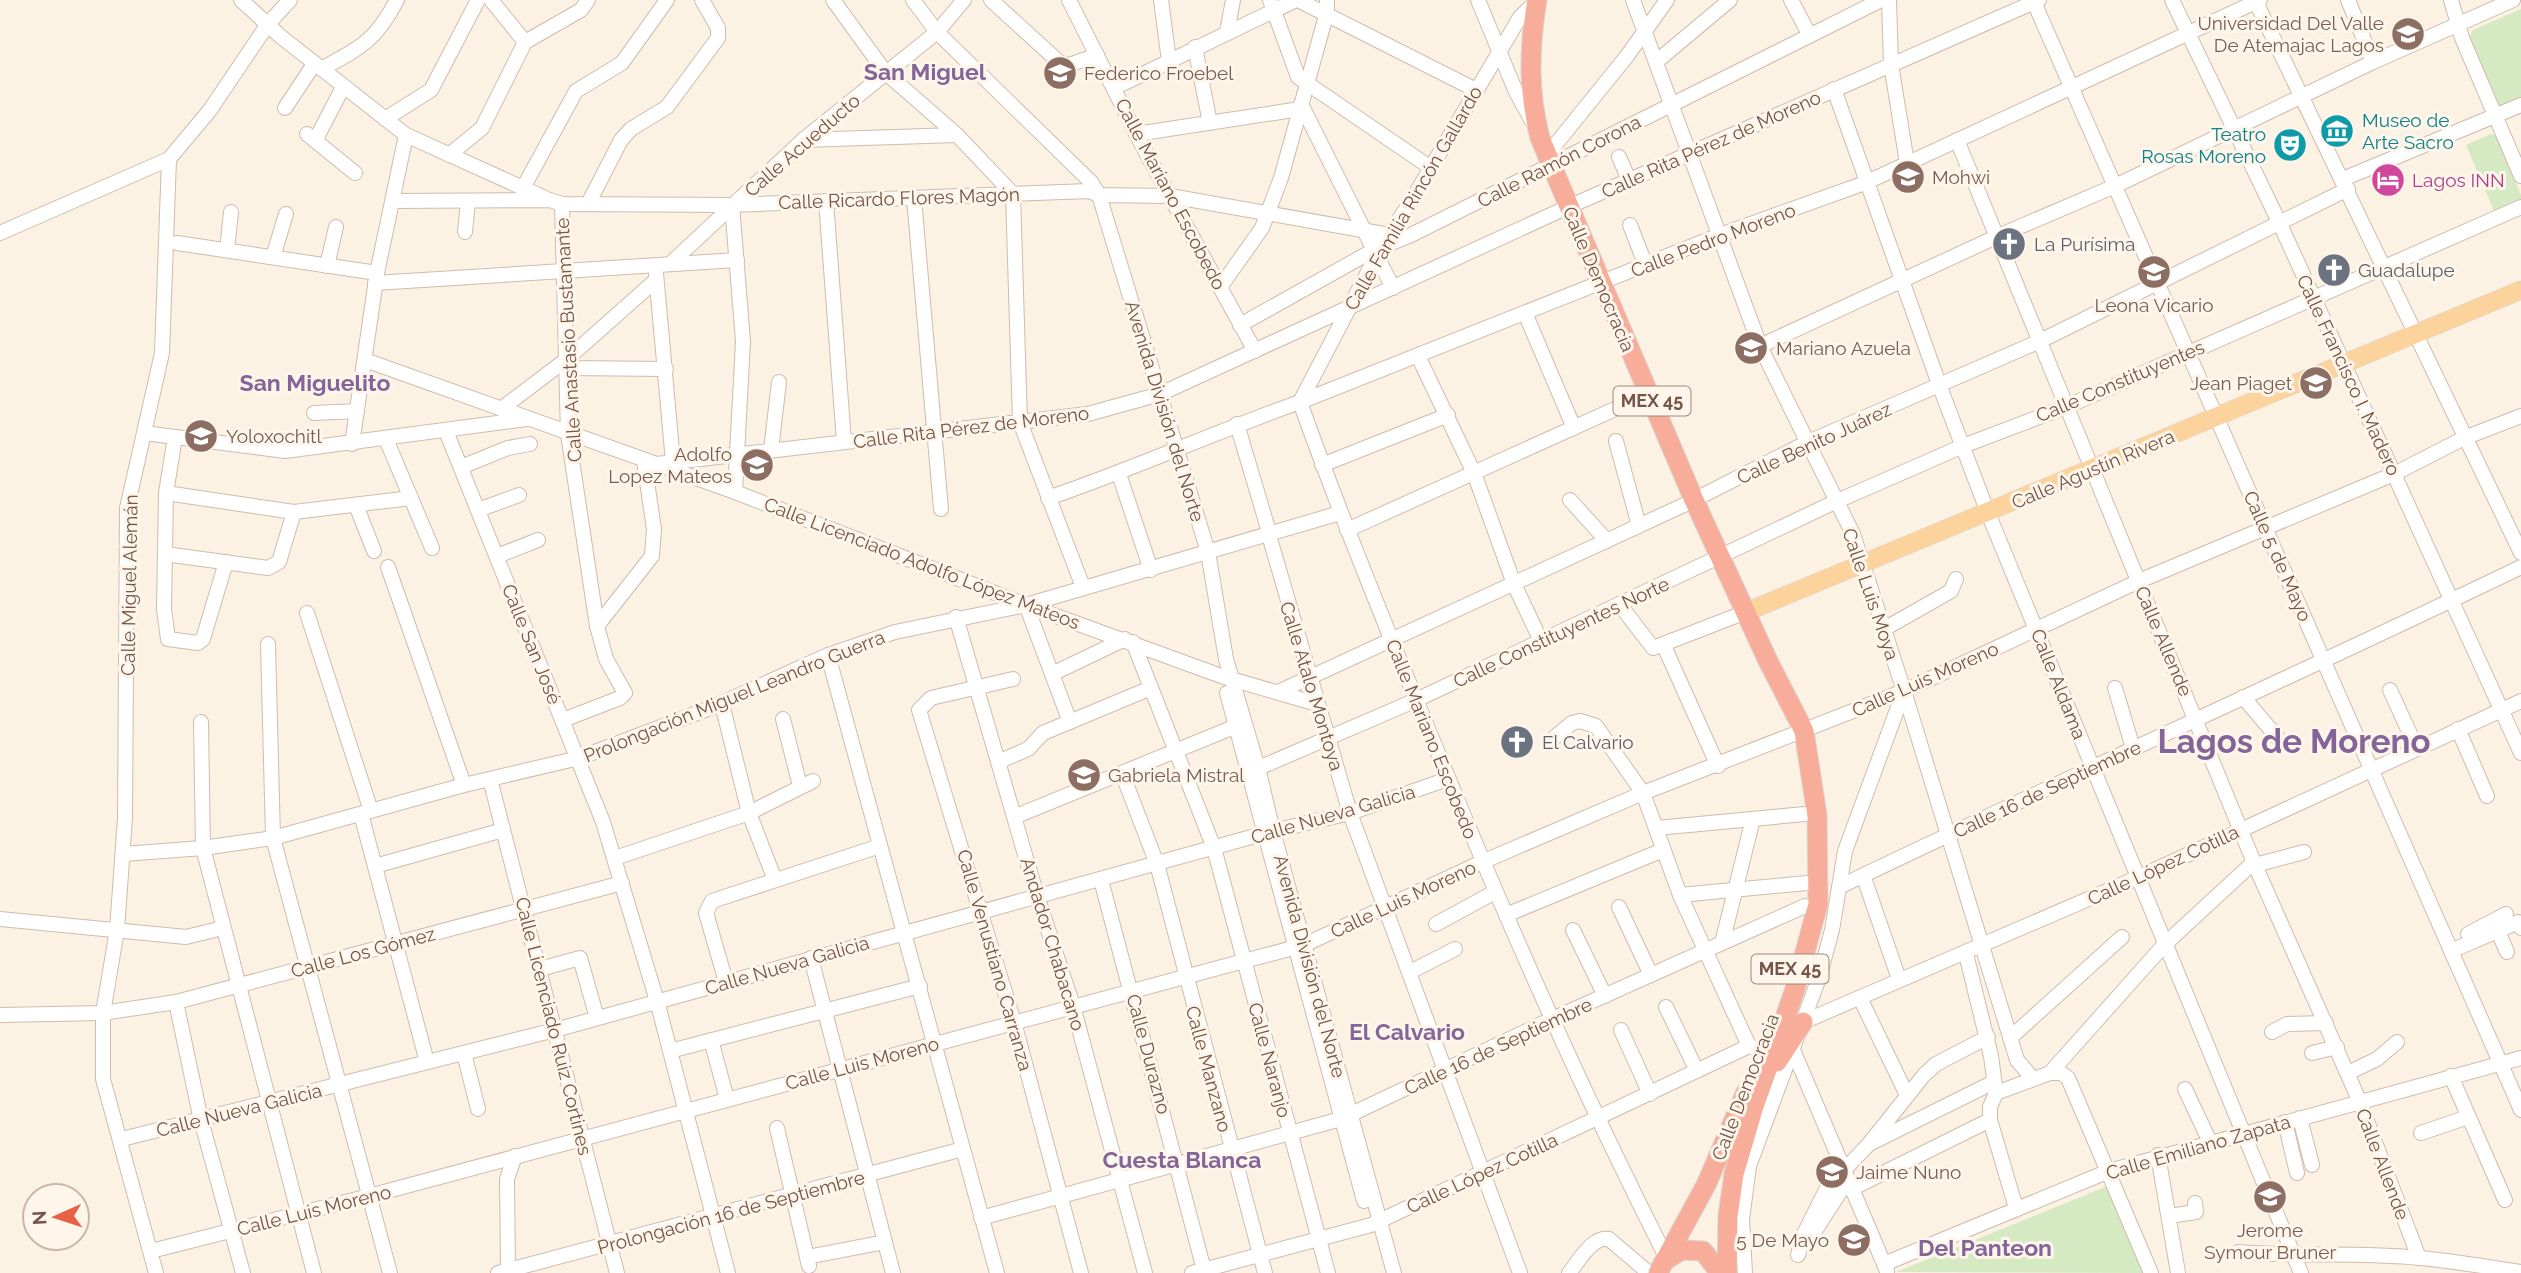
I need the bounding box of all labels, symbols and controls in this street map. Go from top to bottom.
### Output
place label: Universidad Del Valle De Atemajac Lagos [2197,12,2384,56]
school or university icon: Universidad Del Valle De Atemajac Lagos [2389,15,2427,53]
school or university icon: Federico Froebel [1041,54,1079,92]
district label: San Miguel [864,58,987,85]
place label: Federico Froebel [1084,62,1234,84]
street label: Calle Familia Rincón Gallardo [1340,82,1486,314]
street label: Calle Rita Pérez de Moreno [1598,86,1824,202]
street label: Calle Acueducto [740,89,864,201]
street label: Calle Mariano Escobedo [1111,95,1231,293]
place label: Museo de Arte Sacro [2362,109,2454,153]
street label: Calle Ramón Corona [1474,110,1644,212]
museum icon: Museo de Arte Sacro [2318,112,2356,150]
place label: Teatro Rosas Moreno [2141,123,2266,167]
theatre icon: Teatro Rosas Moreno [2271,126,2309,164]
school or university icon: Mohwi [1889,158,1927,196]
hotel icon: Lagos INN [2369,161,2407,199]
place label: Mohwi [1932,166,1990,188]
place label: Lagos INN [2412,169,2505,191]
street label: Calle Ricardo Flores Magón [778,183,1020,213]
street label: Calle Pedro Moreno [1628,198,1798,282]
street label: Calle Democracia [1558,203,1640,355]
street label: Calle Anastasio Bustamante [551,217,585,463]
church icon: La Purísima [1990,225,2028,263]
place label: La Purísima [2034,233,2135,255]
church icon: Guadalupe [2315,251,2353,289]
school or university icon: Leona Vicario [2135,253,2173,291]
place label: Guadalupe [2358,259,2455,281]
street label: Calle Francisco I. Madero [2293,271,2405,479]
place label: Leona Vicario [2095,294,2213,316]
street label: Avenida División del Norte [1121,298,1209,524]
school or university icon: Mariano Azuela [1732,329,1770,367]
street label: Calle Constituyentes [2032,335,2208,427]
place label: Mariano Azuela [1776,337,1911,359]
school or university icon: Jean Piaget [2297,364,2335,402]
district label: San Miguelito [240,369,390,396]
place label: Jean Piaget [2190,372,2293,394]
road number: MEX 45 [1614,386,1690,416]
street label: Calle Benito Juárez [1733,398,1895,488]
street label: Calle Rita Pérez de Moreno [852,402,1090,452]
school or university icon: Yoloxochitl [182,417,220,455]
place label: Yoloxochitl [226,425,322,447]
street label: Calle Agustín Rivera [2008,425,2178,513]
place label: Adolfo Lopez Mateos [608,443,732,487]
school or university icon: Adolfo Lopez Mateos [738,446,776,484]
street label: Calle 5 de Mayo [2239,487,2317,625]
street label: Calle Licenciado Adolfo López Mateos [761,492,1083,634]
street label: Calle Miguel Alemán [116,494,142,676]
street label: Calle Luis Moya [1838,525,1904,663]
street label: Calle Constituyentes Norte [1450,572,1672,692]
street label: Calle San José [498,581,566,707]
street label: Calle Allende [2131,583,2197,699]
street label: Calle Atalo Montoya [1276,599,1348,773]
street label: Prolongación Miguel Leandro Guerra [580,625,888,767]
street label: Calle Aldama [2027,626,2091,742]
street label: Calle Mariano Escobedo [1382,636,1482,842]
street label: Calle Luis Moreno [1848,637,2002,721]
district label: Lagos de Moreno [2158,722,2430,761]
church icon: El Calvario [1498,723,1536,761]
place label: El Calvario [1542,731,1634,753]
street label: Calle 16 de Septiembre [1950,736,2144,842]
school or university icon: Gabriela Mistral [1065,756,1103,794]
place label: Gabriela Mistral [1108,764,1245,786]
street label: Calle Nueva Galicia [1248,780,1418,848]
street label: Calle López Cotilla [2084,820,2242,910]
street label: Calle Venustiano Carranza [953,847,1037,1073]
street label: Avenida División del Norte [1270,852,1350,1080]
street label: Andador Chabacano [1016,855,1090,1033]
street label: Calle Luis Moreno [1327,856,1479,942]
street label: Calle Licenciado Ruiz Cortines [511,895,597,1157]
street label: Calle Los Gómez [288,922,438,982]
street label: Calle Nueva Galicia [702,931,872,999]
road number: MEX 45 [1752,954,1828,984]
street label: Calle Durazno [1122,992,1176,1116]
street label: Calle 16 de Septiembre [1401,993,1595,1099]
street label: Calle Naranjo [1244,1000,1296,1120]
street label: Calle Manzano [1182,1003,1236,1135]
street label: Calle Democracia [1707,1010,1783,1164]
district label: El Calvario [1349,1018,1465,1045]
street label: Calle Luis Moreno [783,1032,941,1094]
street label: Calle Nueva Galicia [154,1079,324,1141]
street label: Calle Allende [2352,1105,2414,1223]
street label: Calle Emiliano Zapata [2103,1110,2293,1184]
street label: Calle López Cotilla [1403,1128,1561,1218]
district label: Cuesta Blanca [1103,1146,1261,1173]
school or university icon: Jaime Nuno [1813,1153,1851,1191]
place label: Jaime Nuno [1856,1161,1961,1183]
street label: Prolongación 16 de Septiembre [595,1166,867,1258]
school or university icon: Jerome Symour Bruner [2251,1178,2289,1216]
street label: Calle Luis Moreno [235,1180,393,1240]
north arrow [21,1182,91,1252]
text: N [28,1210,50,1226]
place label: Jerome Symour Bruner [2204,1219,2336,1263]
school or university icon: 5 De Mayo [1835,1221,1873,1259]
place label: 5 De Mayo [1736,1229,1829,1251]
district label: Del Panteon [1918,1234,2052,1261]

